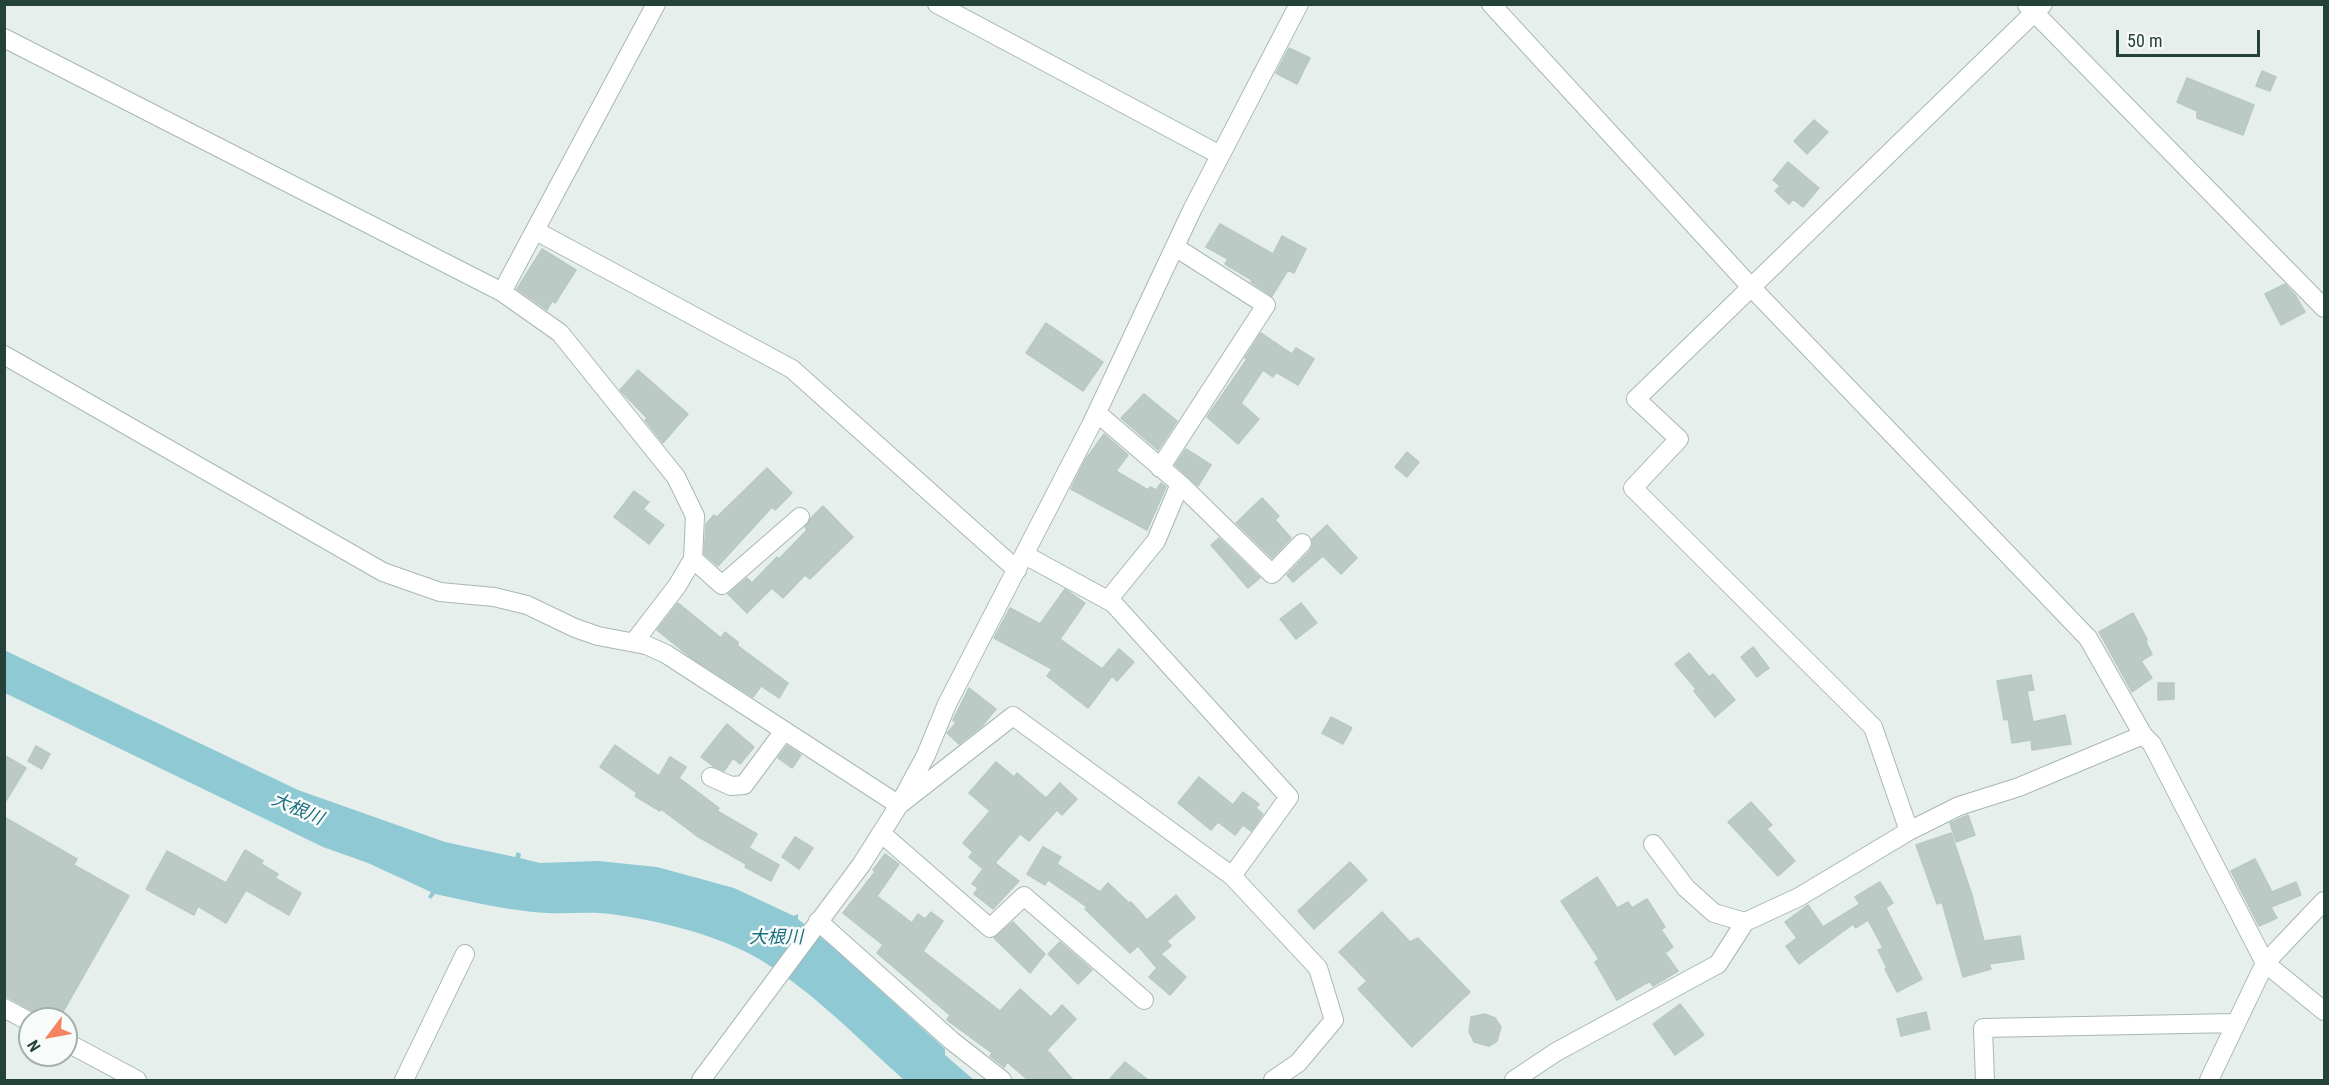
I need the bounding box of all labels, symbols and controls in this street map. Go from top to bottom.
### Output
scale bar [2119,18,2263,56]
text: 50 m [2127,30,2162,51]
water label: 大根川 [268,790,326,830]
water label: 大根川 [749,927,803,949]
north arrow [18,1007,78,1067]
text: N [23,1037,45,1055]

